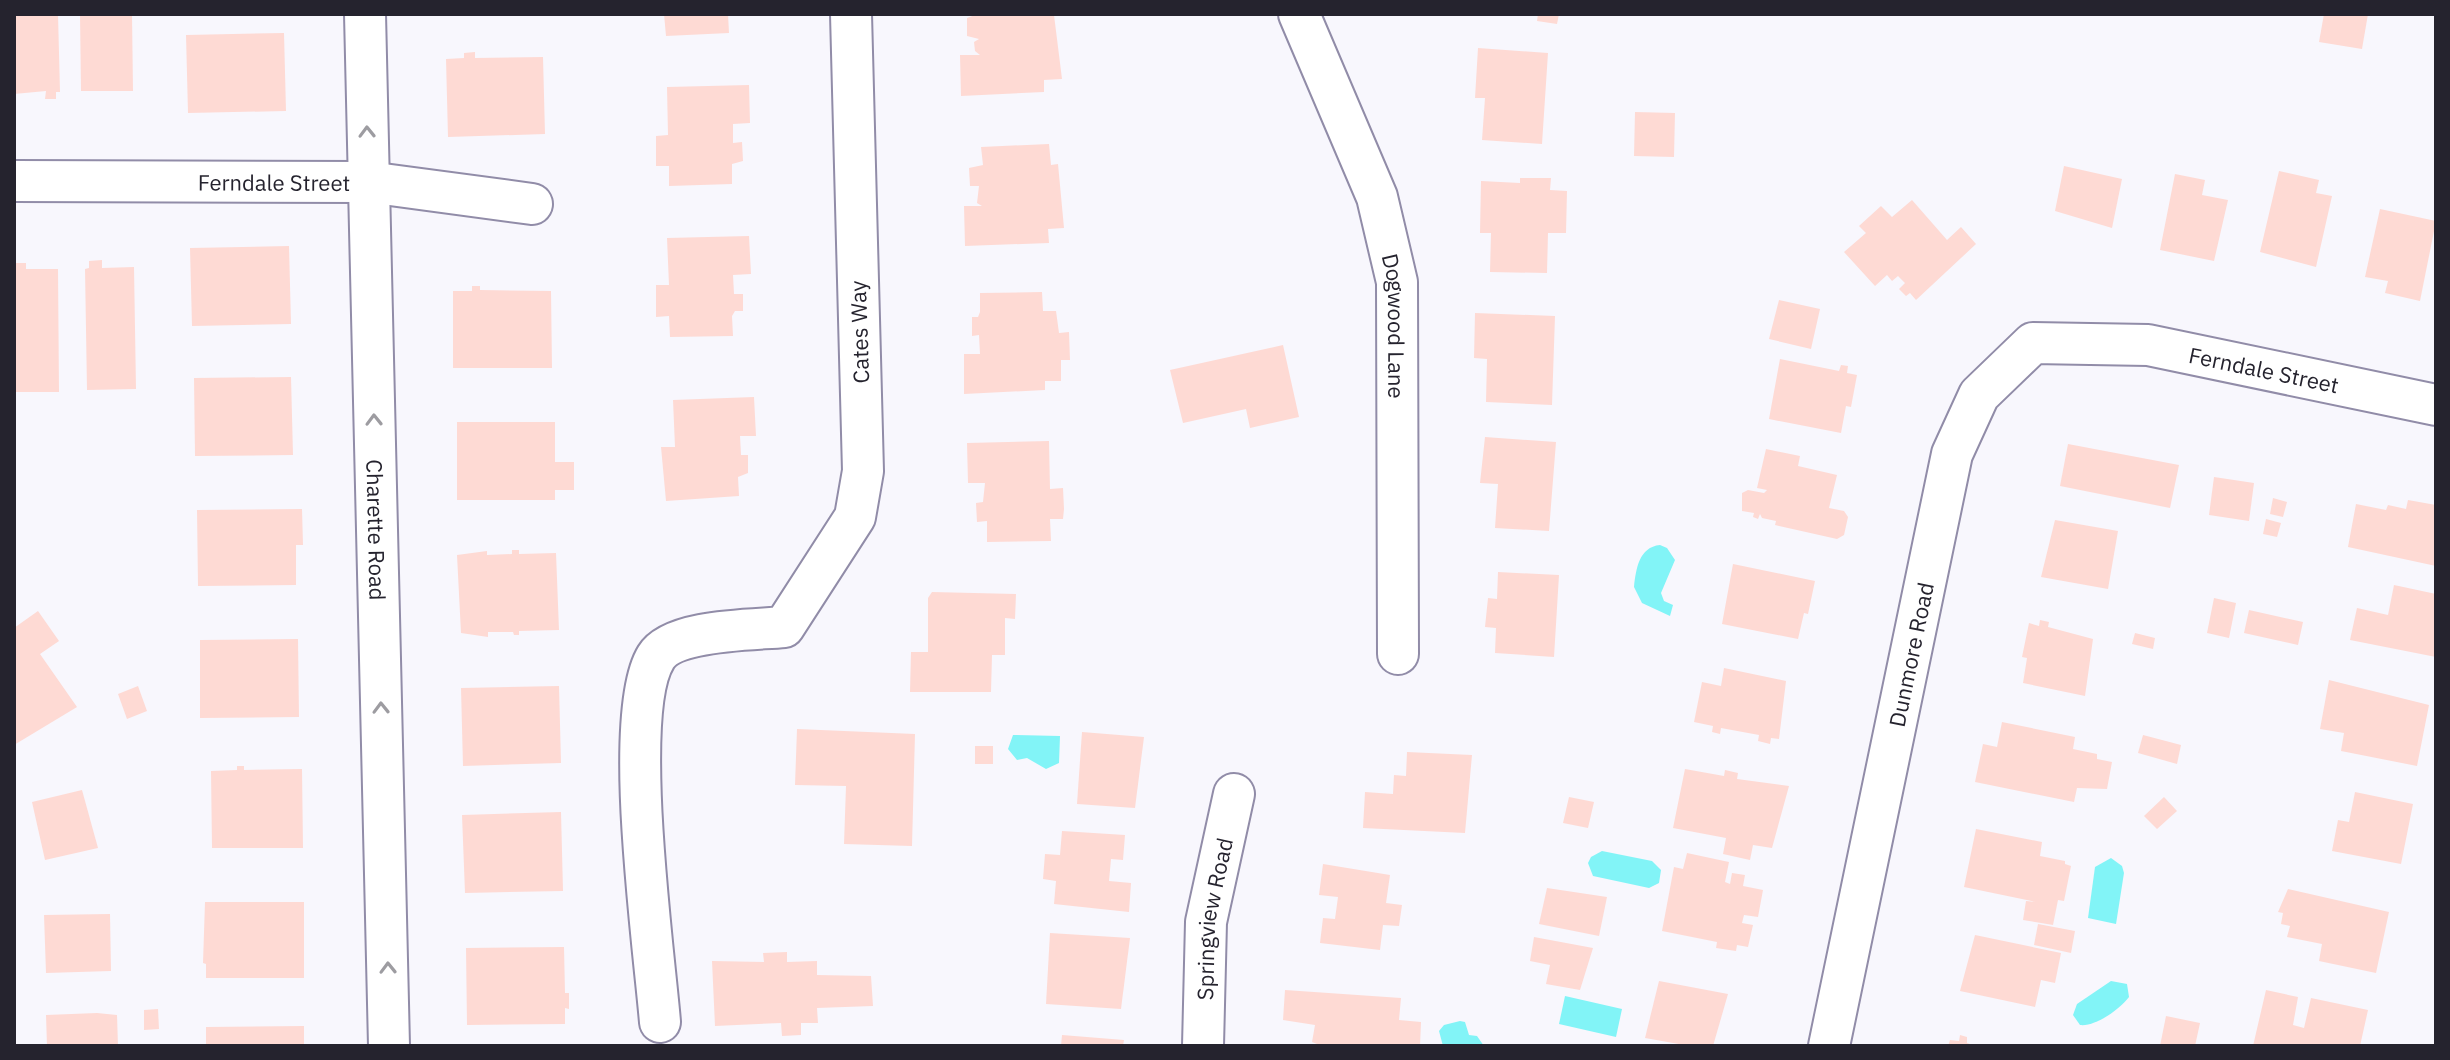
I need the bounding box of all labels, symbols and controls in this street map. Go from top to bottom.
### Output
one-way arrow [359,125,376,138]
street label: Ferndale Street [198,167,350,196]
street label: Dogwood Lane [1376,250,1412,399]
street label: Cates Way [843,280,875,384]
street label: Ferndale Street [2186,339,2342,399]
one-way arrow [366,413,383,426]
street label: Charette Road [361,459,393,601]
street label: Dunmore Road [1881,579,1940,729]
one-way arrow [373,701,390,714]
street label: Springview Road [1190,835,1239,1001]
one-way arrow [379,961,396,974]

